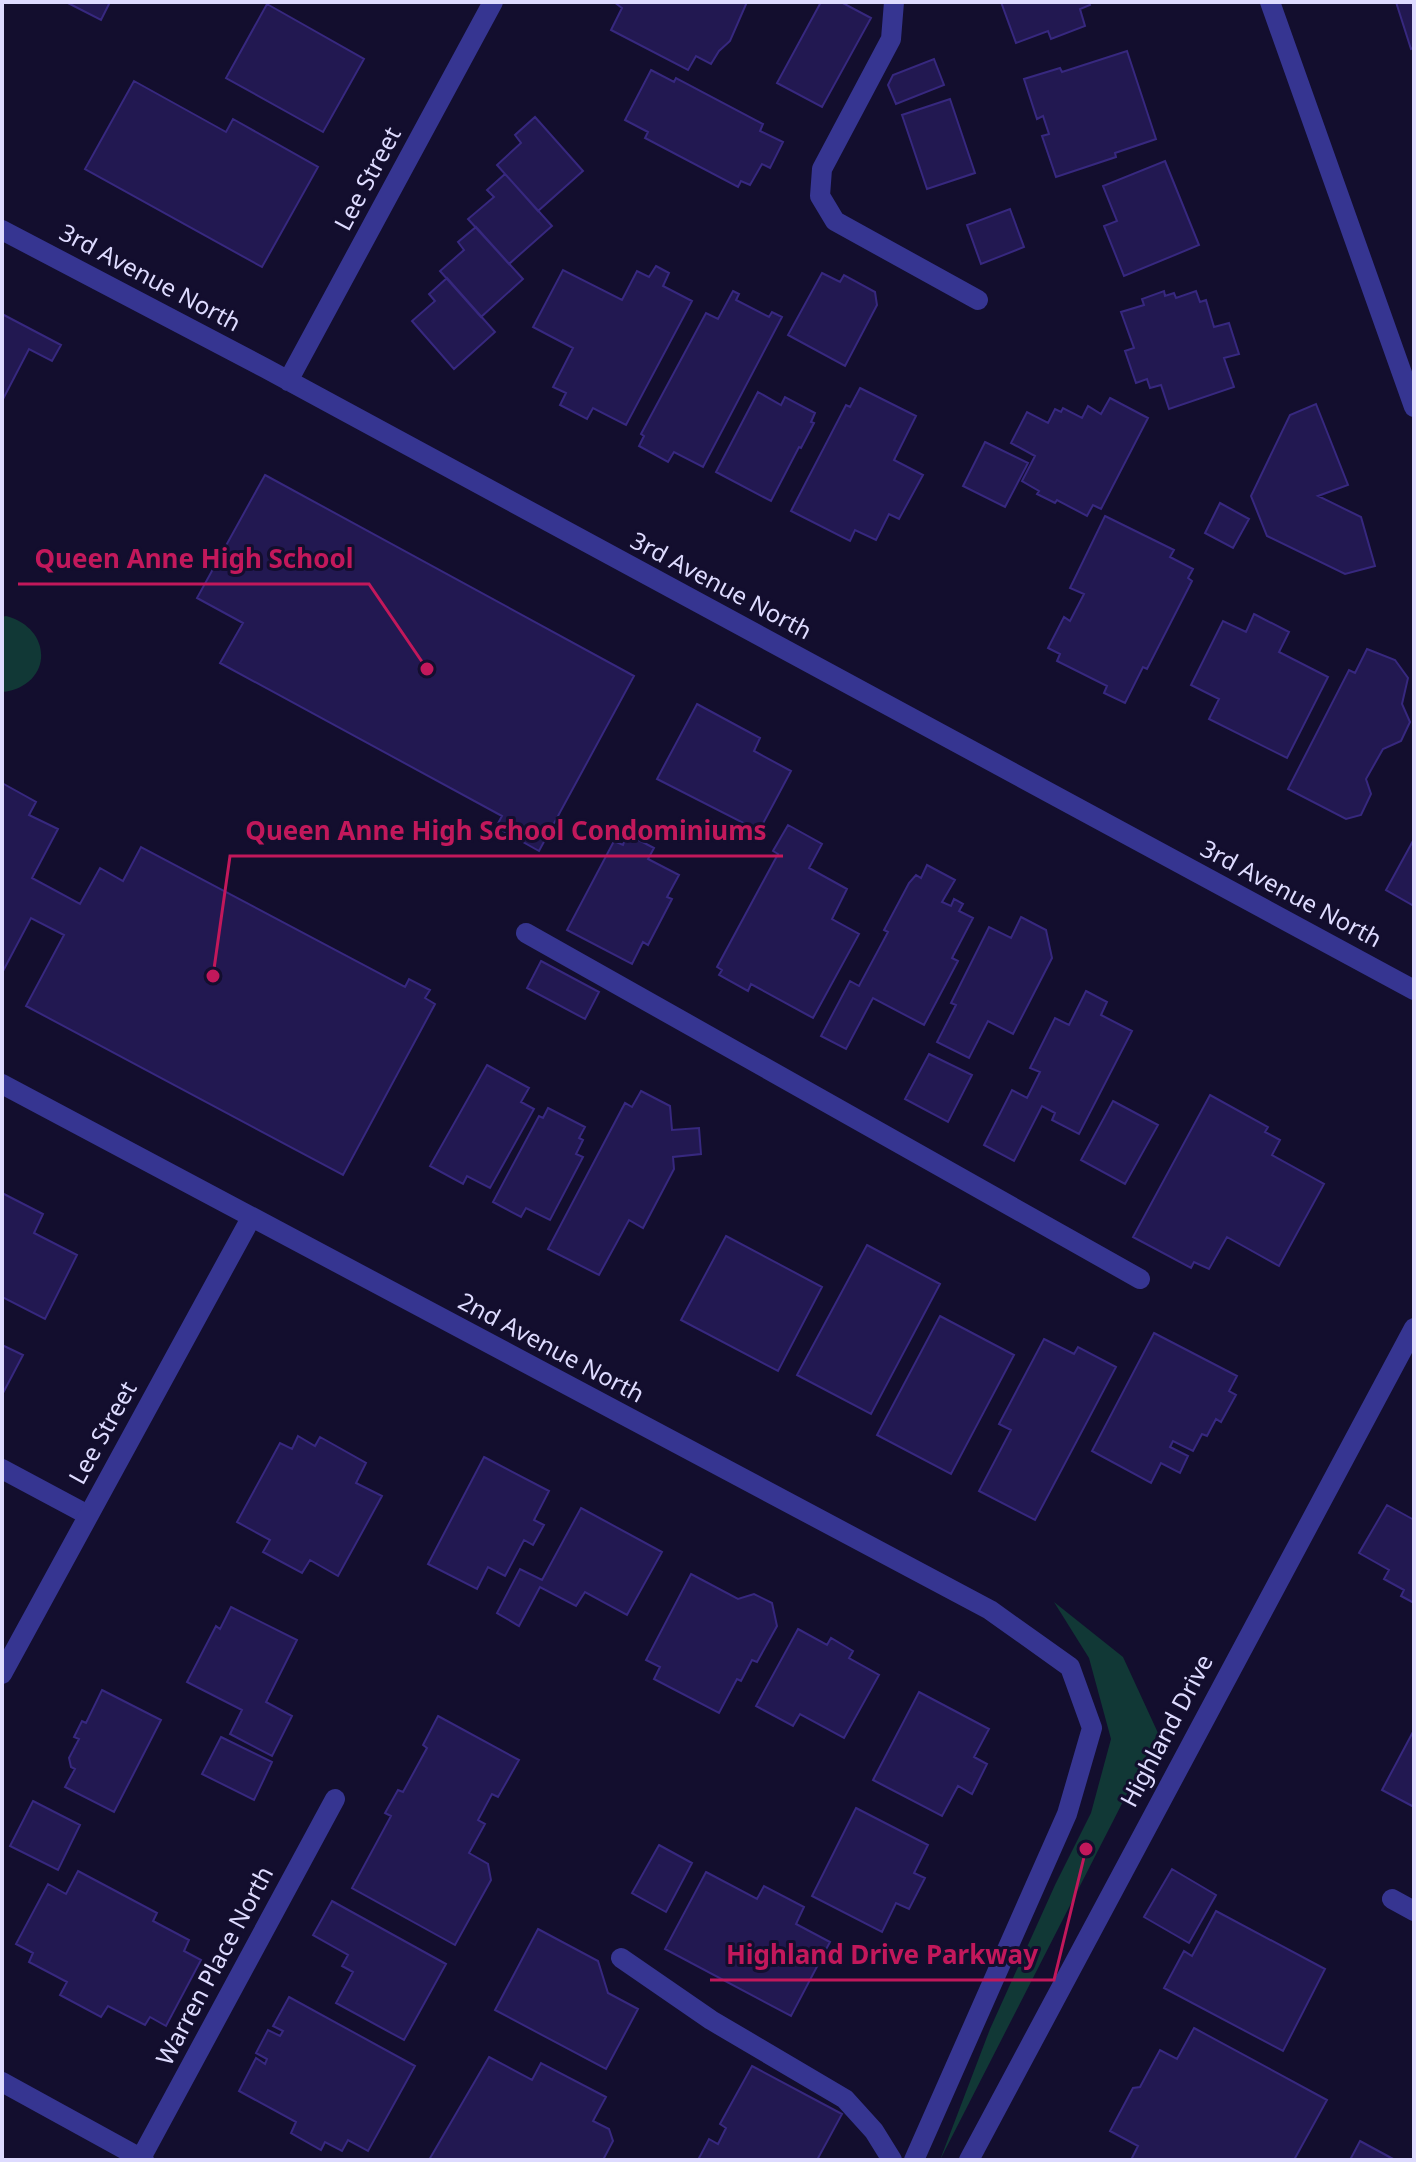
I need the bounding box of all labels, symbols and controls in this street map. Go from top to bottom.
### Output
street label: Lee Street [326,120,408,236]
street label: 3rd Avenue North [54,215,247,338]
street label: 3rd Avenue North [625,523,818,646]
callout: Queen Anne High School [18,534,369,584]
text: Queen Anne High School [35,540,353,576]
callout: Queen Anne High School Condominiums [230,806,783,856]
text: Queen Anne High School Condominiums [245,812,767,848]
street label: 3rd Avenue North [1195,831,1388,954]
street label: 2nd Avenue North [453,1284,650,1410]
street label: Lee Street [60,1375,144,1490]
street label: Highland Drive [1112,1648,1220,1812]
street label: Warren Place North [147,1860,280,2071]
callout: Highland Drive Parkway [710,1930,1054,1980]
text: Highland Drive Parkway [726,1936,1038,1972]

